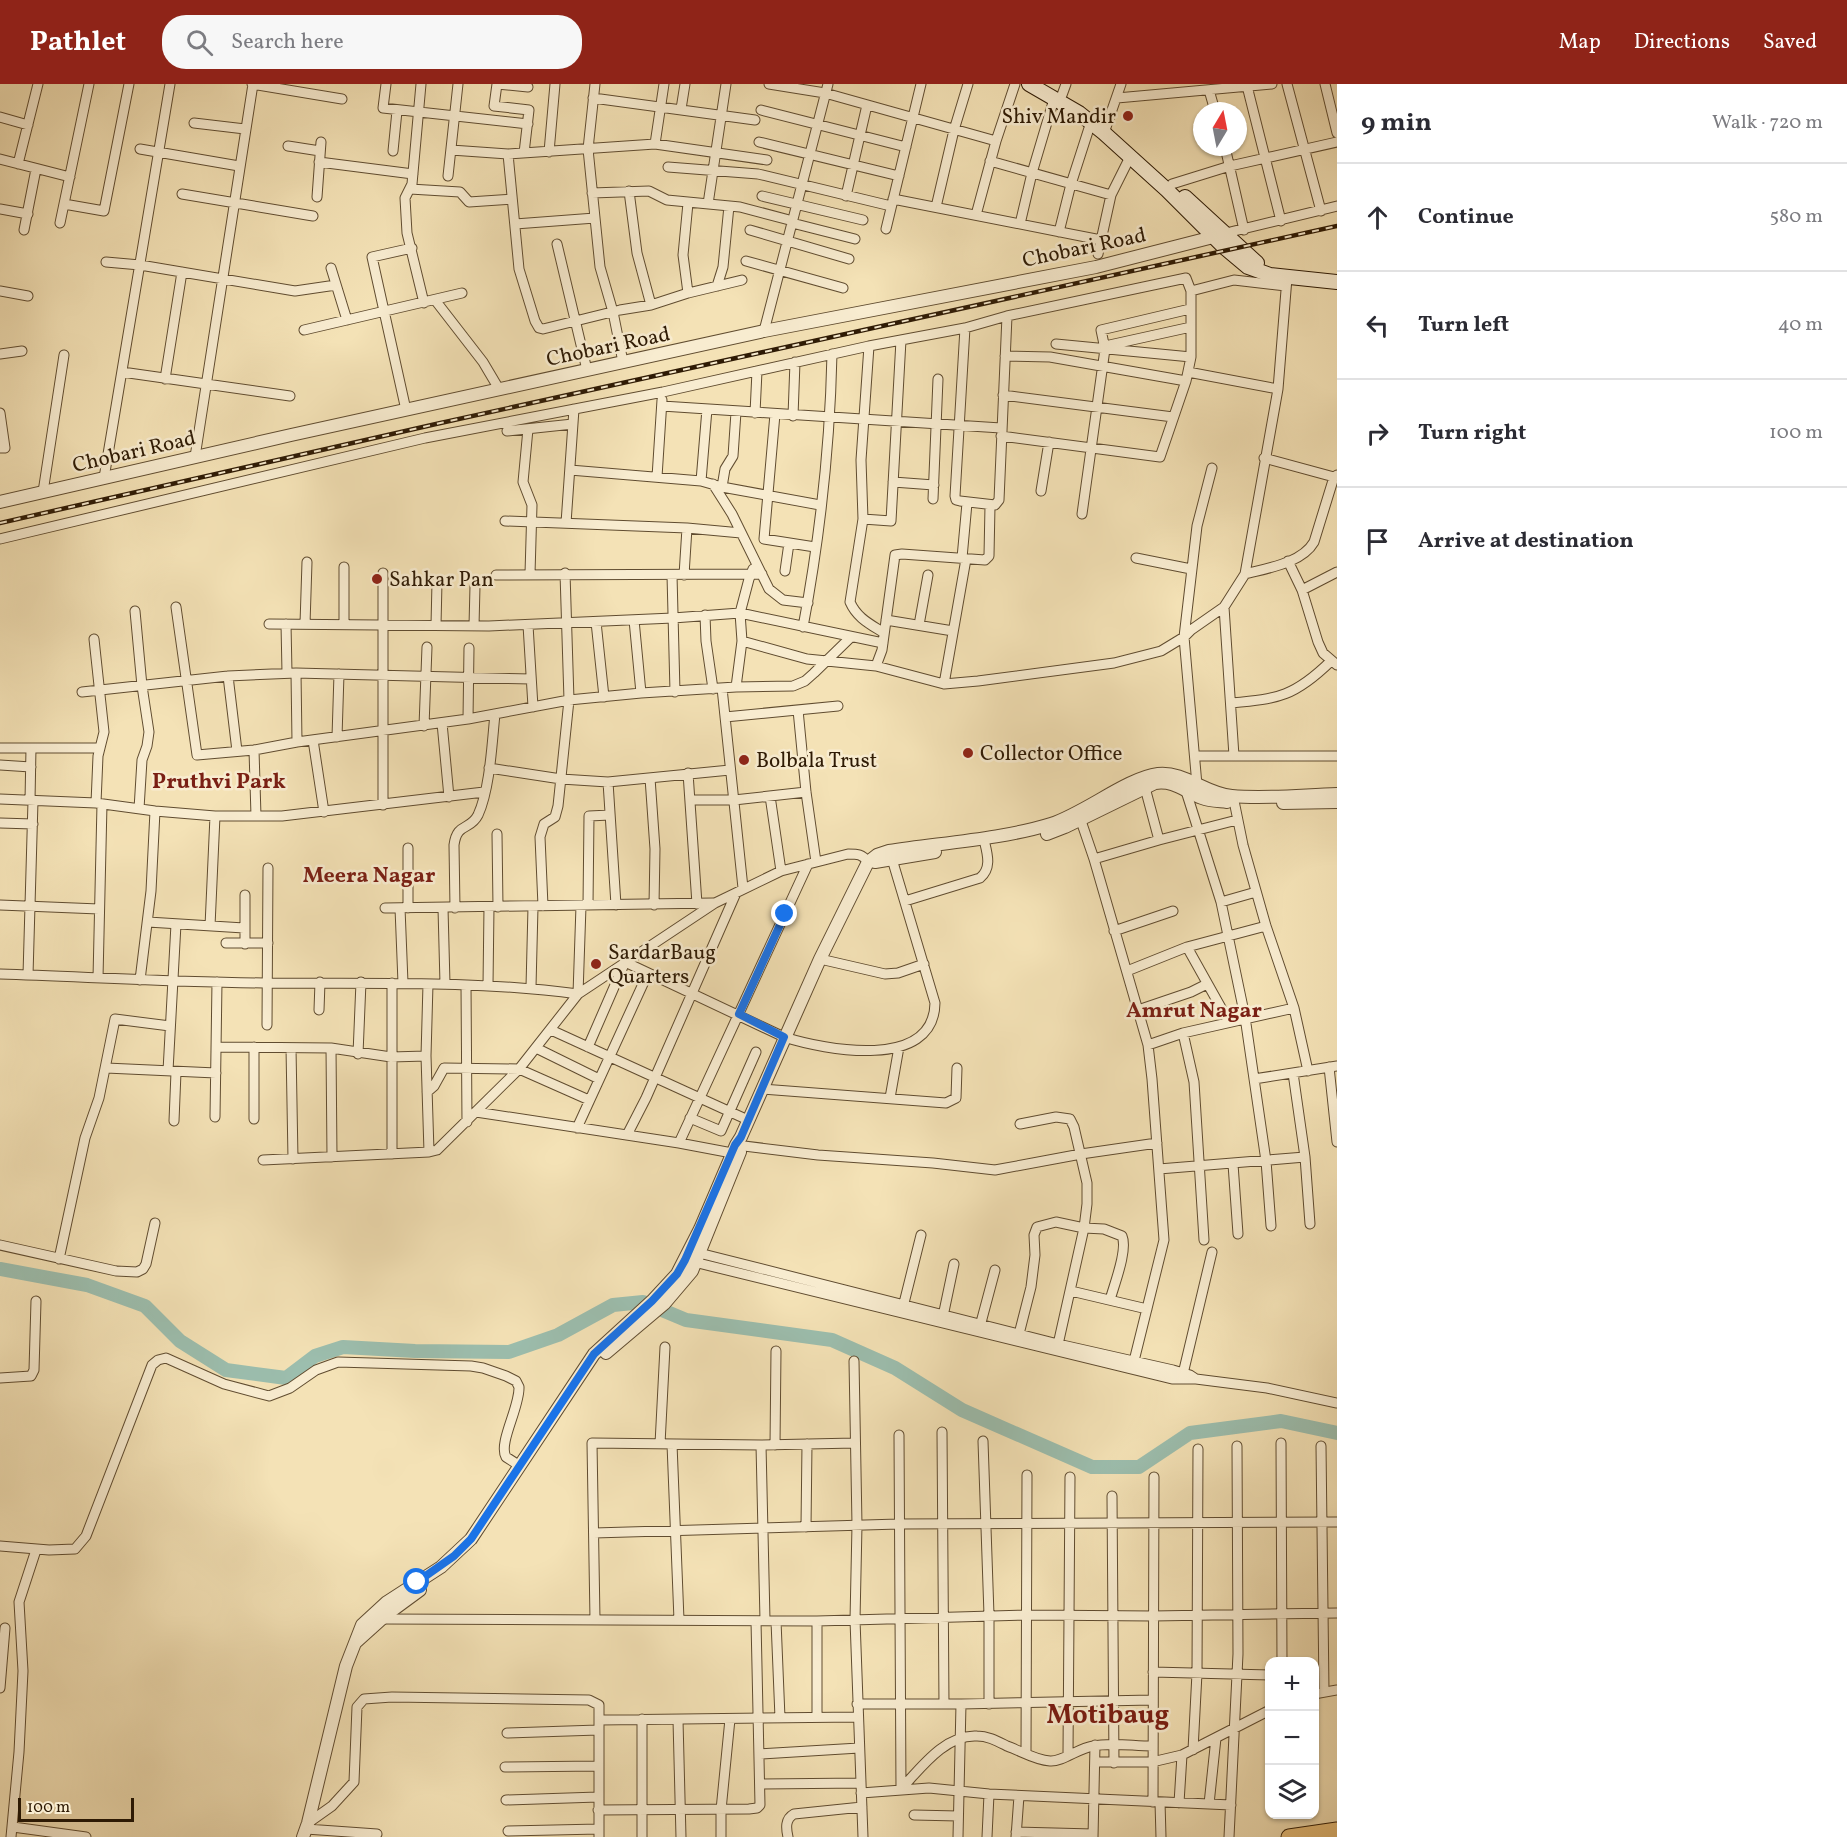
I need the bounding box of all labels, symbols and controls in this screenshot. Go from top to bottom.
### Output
search box [162,15,582,69]
text: Pathlet [30,23,126,62]
icon: search [183,26,216,59]
text: Search here [231,27,344,58]
text: Map [1559,28,1601,57]
text: Directions [1634,28,1730,57]
text: Saved [1763,28,1817,57]
north arrow [1193,102,1247,156]
place label: Shiv Mandir [1001,103,1116,132]
text: 9 min [1361,105,1432,141]
marker: Shiv Mandir [1121,109,1135,123]
text: Walk · 720 m [1712,109,1823,137]
icon: ahead [1361,201,1394,234]
text: Continue [1418,202,1514,233]
text: 580 m [1770,203,1823,231]
street label: Chobari Road [1020,221,1149,276]
icon: left [1361,309,1394,342]
text: Turn left [1418,310,1509,341]
text: 40 m [1778,311,1823,339]
street label: Chobari Road [544,320,673,375]
icon: right [1361,417,1394,450]
text: Turn right [1418,418,1526,449]
text: 100 m [1769,419,1823,447]
street label: Chobari Road [70,424,199,481]
icon: arrive [1361,525,1394,558]
text: Arrive at destination [1418,526,1634,557]
place label: Sahkar Pan [389,566,494,595]
marker: Sahkar Pan [370,572,384,586]
place label: Collector Office [980,740,1123,769]
marker: Collector Office [961,746,975,760]
place label: Bolbala Trust [756,747,877,776]
marker: Bolbala Trust [737,753,751,767]
district label: Pruthvi Park [152,767,286,798]
district label: Meera Nagar [303,861,436,892]
route end [771,900,797,926]
place label: SardarBaug Quarters [608,939,716,992]
marker: SardarBaug Quarters [589,957,603,971]
district label: Amrut Nagar [1126,996,1262,1027]
route start [403,1568,429,1594]
map controls [1265,1657,1319,1819]
button: + [1265,1657,1319,1711]
district label: Motibaug [1047,1697,1170,1735]
button: − [1265,1711,1319,1765]
button: layers [1265,1765,1319,1819]
scale bar [18,1795,134,1822]
text: 100 m [27,1797,70,1819]

